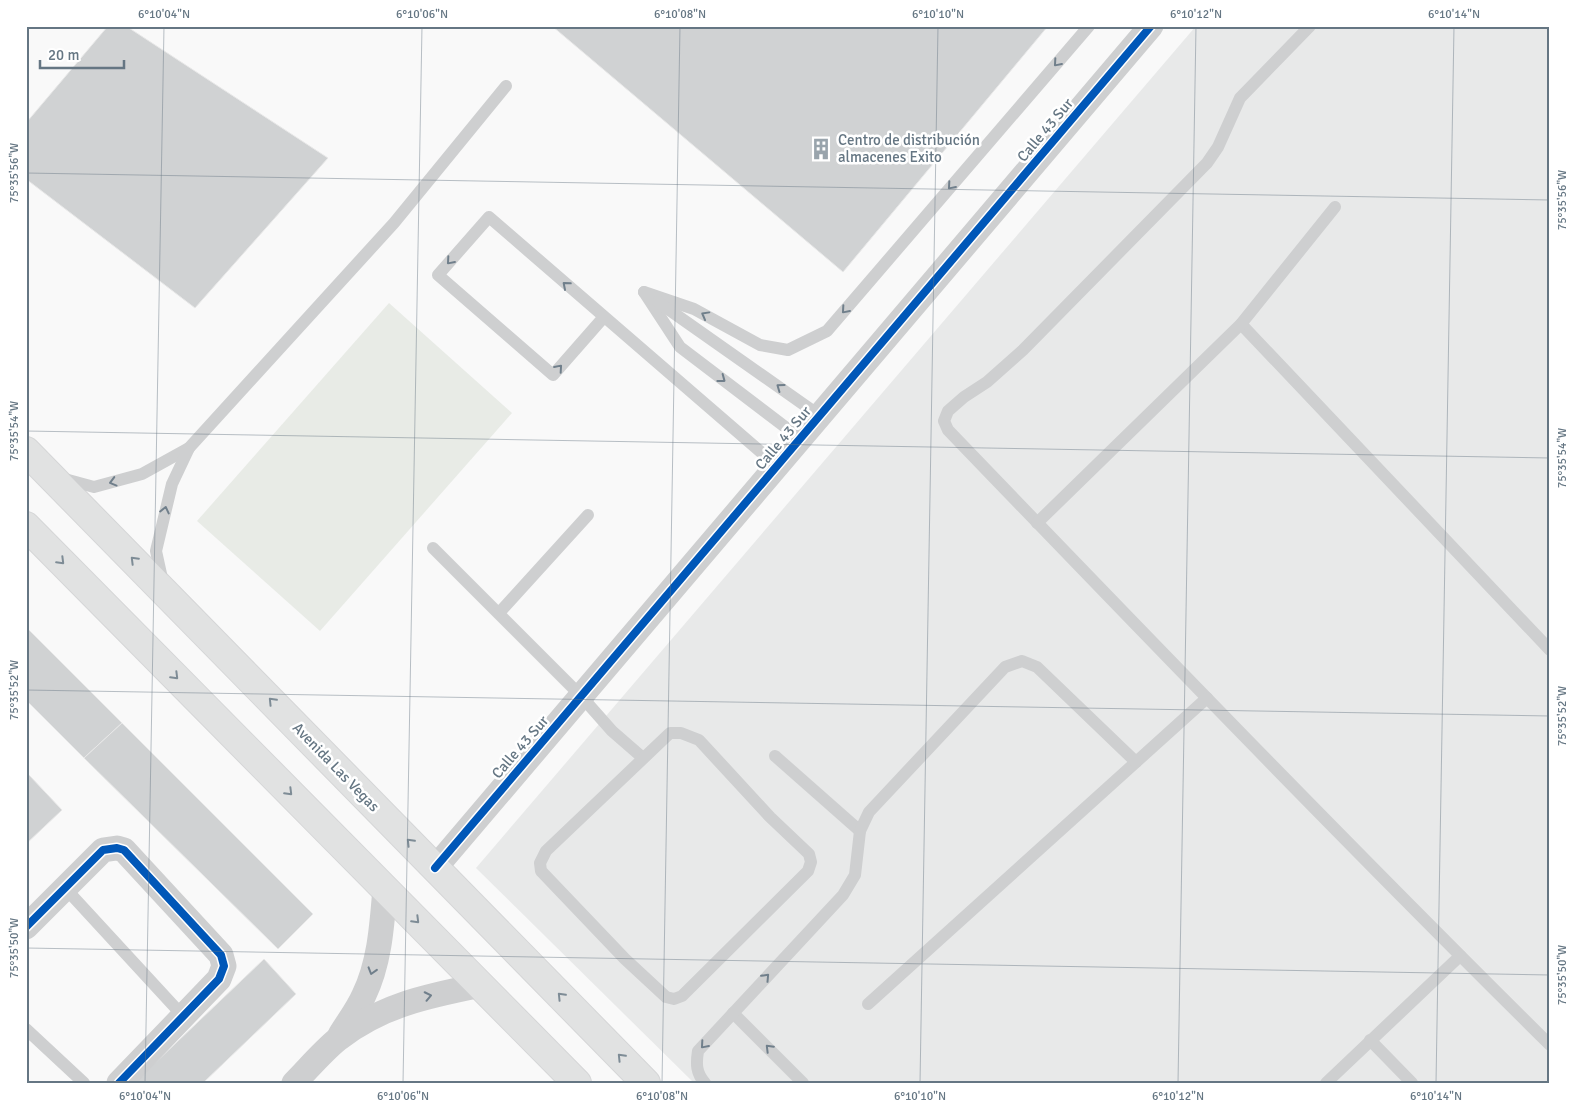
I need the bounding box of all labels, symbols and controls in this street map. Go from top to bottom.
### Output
text: 6°10'04"N [138,7,190,22]
text: 6°10'06"N [396,7,448,22]
text: 6°10'08"N [654,7,706,22]
text: 6°10'10"N [912,7,964,22]
text: 6°10'12"N [1170,7,1222,22]
text: 6°10'14"N [1428,7,1480,22]
scale bar [40,38,124,70]
text: 20 m [48,46,79,64]
one-way arrow [1054,58,1063,67]
street label: Calle 43 Sur [1013,94,1077,165]
place label: Centro de distribución almacenes Exito [838,131,980,166]
building icon: Centro de distribución almacenes Exito [808,136,834,162]
text: 75°35'56"W [7,143,22,203]
text: 75°35'56"W [1555,170,1570,230]
one-way arrow [948,181,957,190]
one-way arrow [447,256,456,265]
one-way arrow [563,282,572,291]
one-way arrow [842,304,851,313]
one-way arrow [701,311,710,321]
one-way arrow [554,364,563,373]
one-way arrow [716,373,726,382]
one-way arrow [777,384,786,393]
text: 75°35'54"W [7,401,22,461]
street label: Calle 43 Sur [751,402,815,473]
text: 75°35'54"W [1555,428,1570,488]
one-way arrow [109,476,118,486]
one-way arrow [159,505,170,514]
one-way arrow [55,555,64,564]
one-way arrow [131,557,140,566]
text: 75°35'52"W [7,660,22,720]
one-way arrow [169,670,178,679]
text: 75°35'52"W [1555,686,1570,746]
one-way arrow [269,698,278,707]
street label: Calle 43 Sur [488,712,553,782]
street label: Avenida Las Vegas [289,719,383,816]
one-way arrow [283,786,292,795]
one-way arrow [407,839,416,848]
one-way arrow [410,914,419,923]
text: 75°35'50"W [7,918,22,978]
text: 75°35'50"W [1555,945,1570,1005]
one-way arrow [368,966,378,975]
one-way arrow [760,974,769,983]
one-way arrow [423,991,432,1001]
one-way arrow [558,993,567,1002]
one-way arrow [701,1040,710,1049]
one-way arrow [765,1045,774,1054]
one-way arrow [618,1053,627,1062]
text: 6°10'04"N [119,1089,171,1104]
text: 6°10'06"N [377,1089,429,1104]
text: 6°10'08"N [636,1089,688,1104]
text: 6°10'10"N [894,1089,946,1104]
text: 6°10'12"N [1152,1089,1204,1104]
text: 6°10'14"N [1410,1089,1462,1104]

